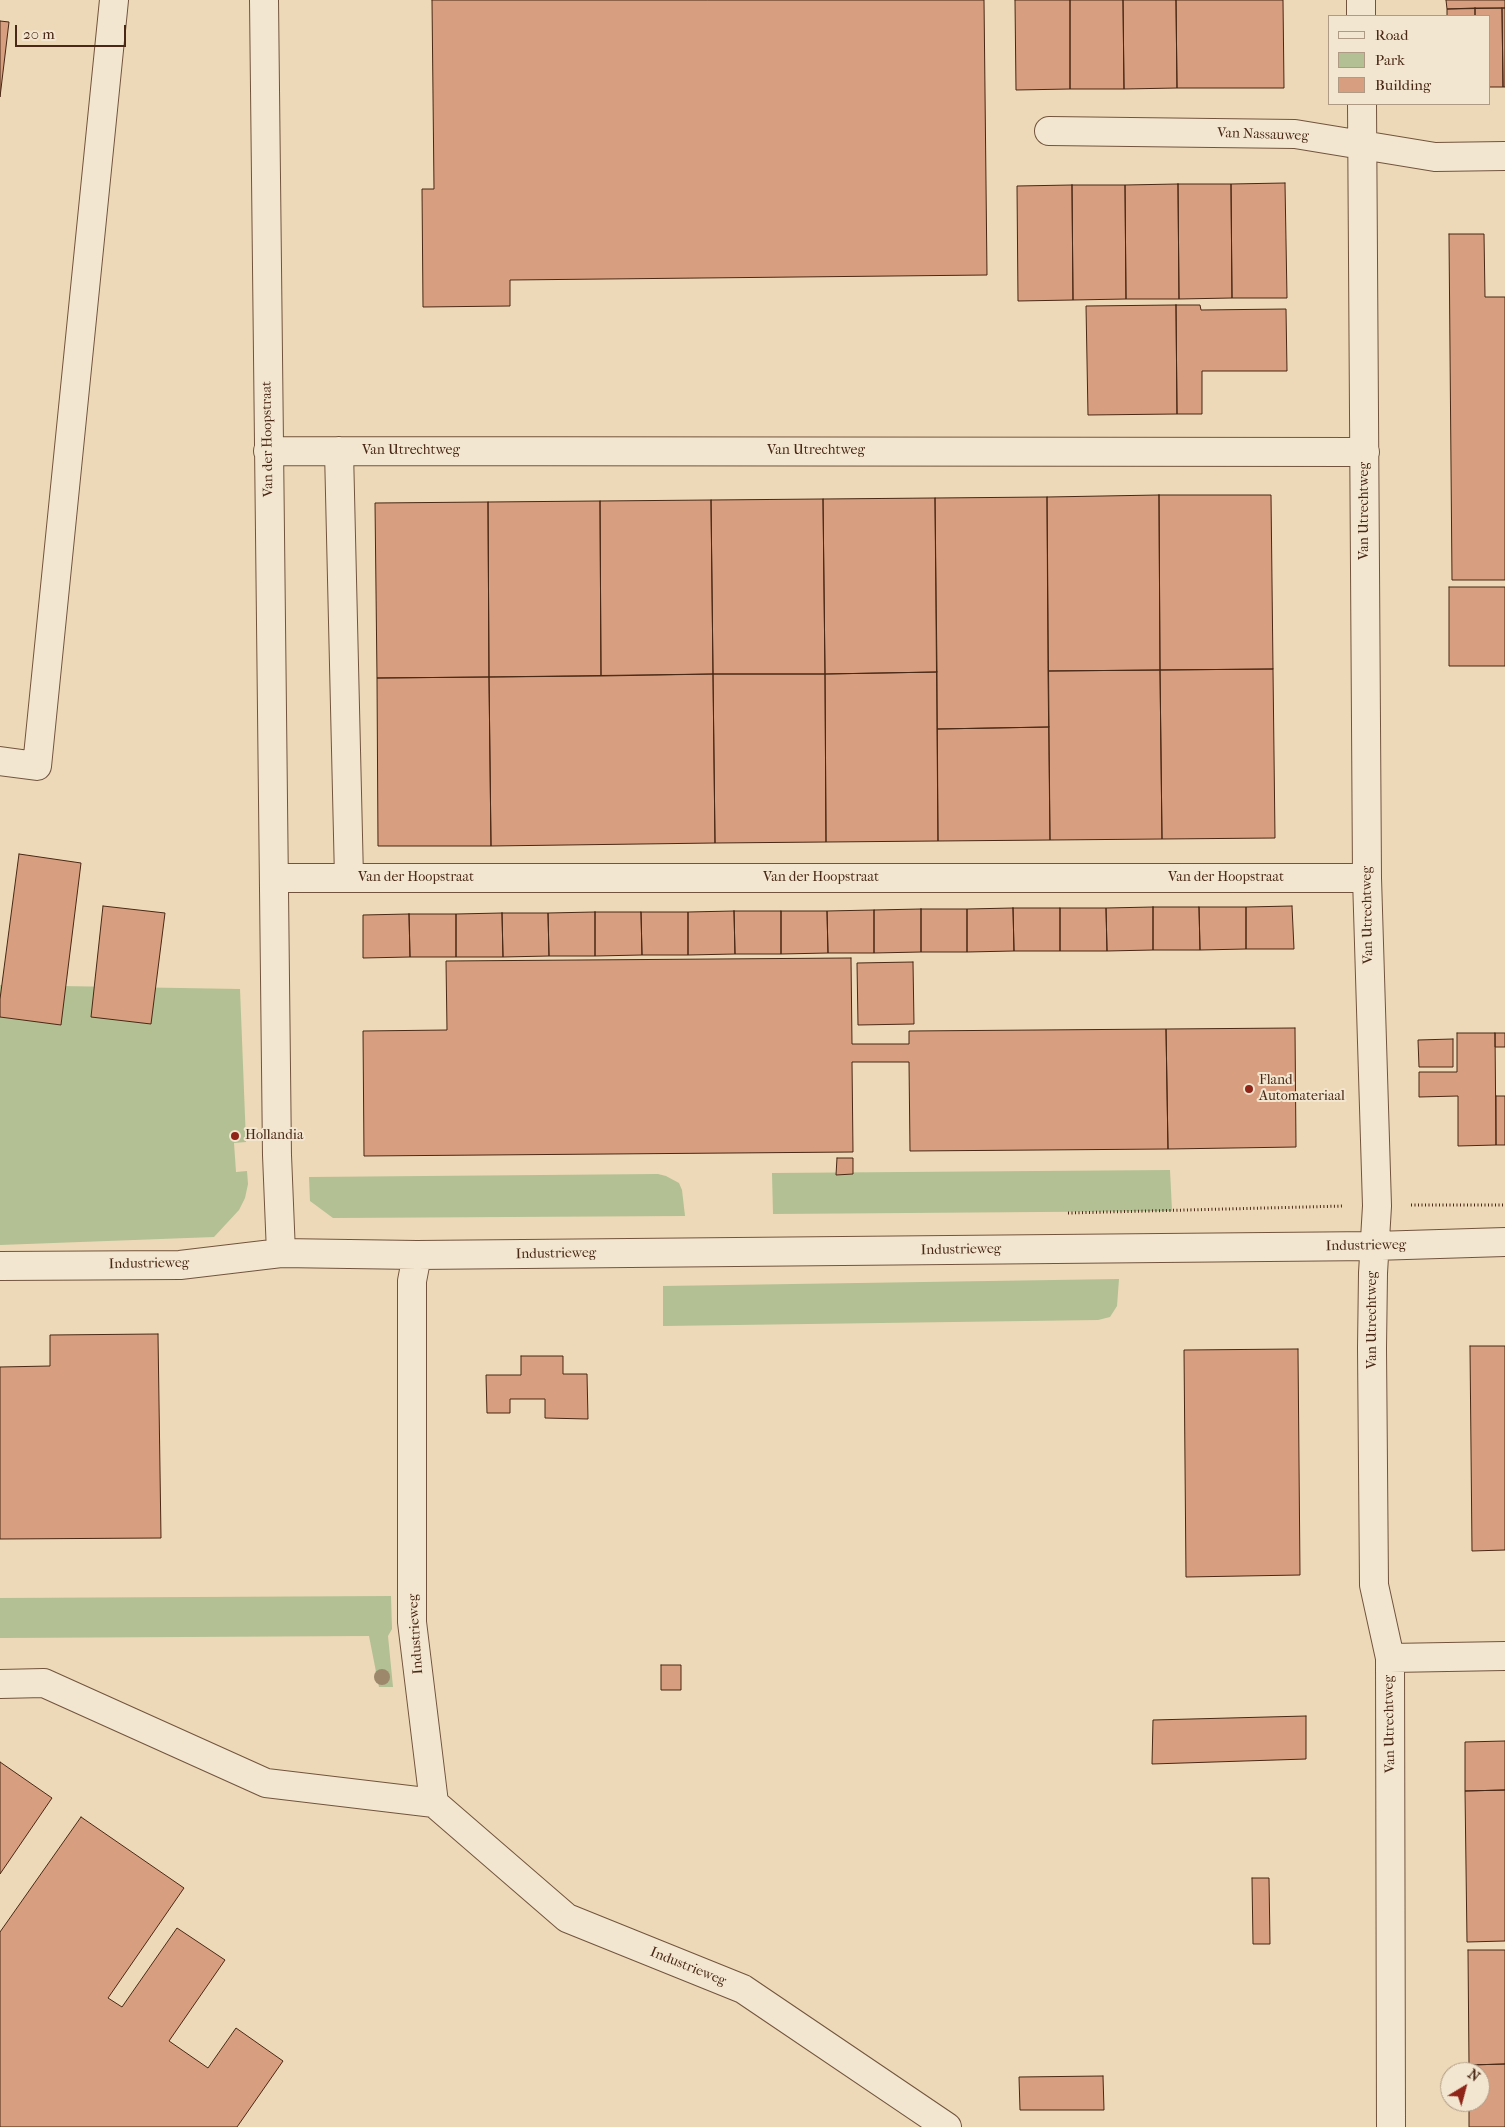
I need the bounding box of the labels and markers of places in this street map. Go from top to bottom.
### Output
place label: Fland Automateriaal [1259,1073,1345,1106]
marker: Fland Automateriaal [1243,1083,1255,1095]
place label: Hollandia [245,1128,303,1144]
marker: Hollandia [229,1130,241,1142]

